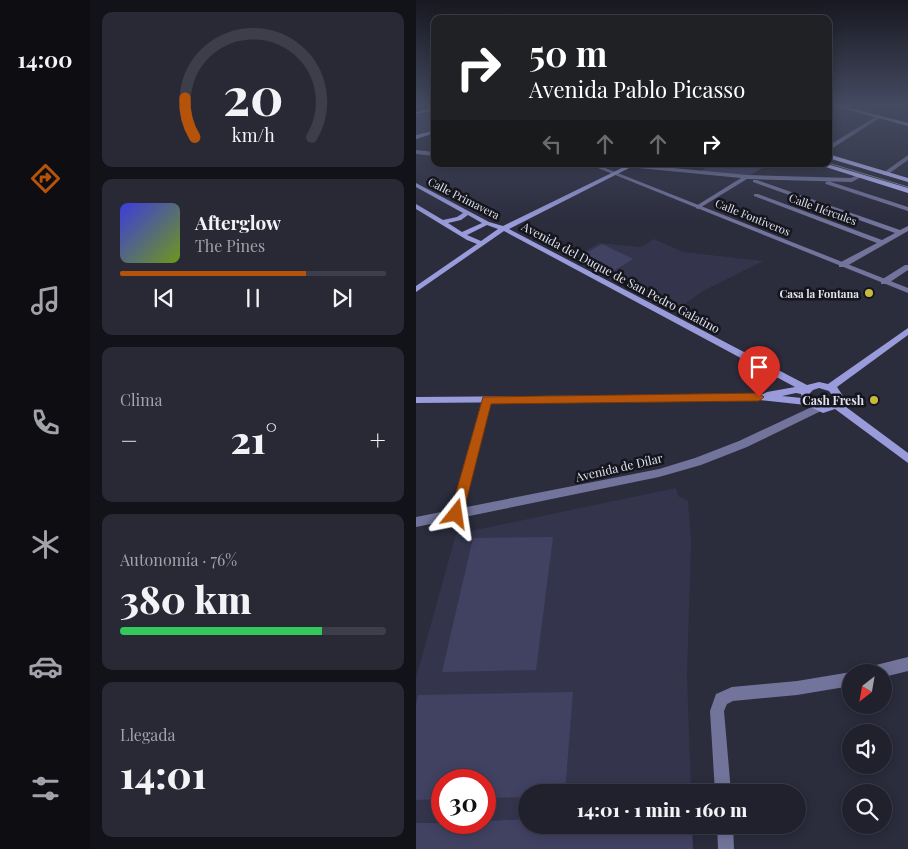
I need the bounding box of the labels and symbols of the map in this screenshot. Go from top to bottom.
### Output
street label: Calle Primavera [426,173,503,223]
street label: Calle Hércules [787,190,859,228]
street label: Calle Fontiveros [713,195,793,239]
street label: Avenida del Duque de San Pedro Galatino [518,217,723,336]
place label: Casa la Fontana [780,286,859,301]
marker: Casa la Fontana [863,287,875,299]
pin [738,346,780,397]
place label: Cash Fresh [802,392,865,408]
marker: Cash Fresh [868,394,880,406]
street label: Avenida de Dílar [573,449,665,485]
position arrow [429,487,481,539]
north arrow [842,664,892,714]
speed limit sign: 30 [431,769,496,834]

